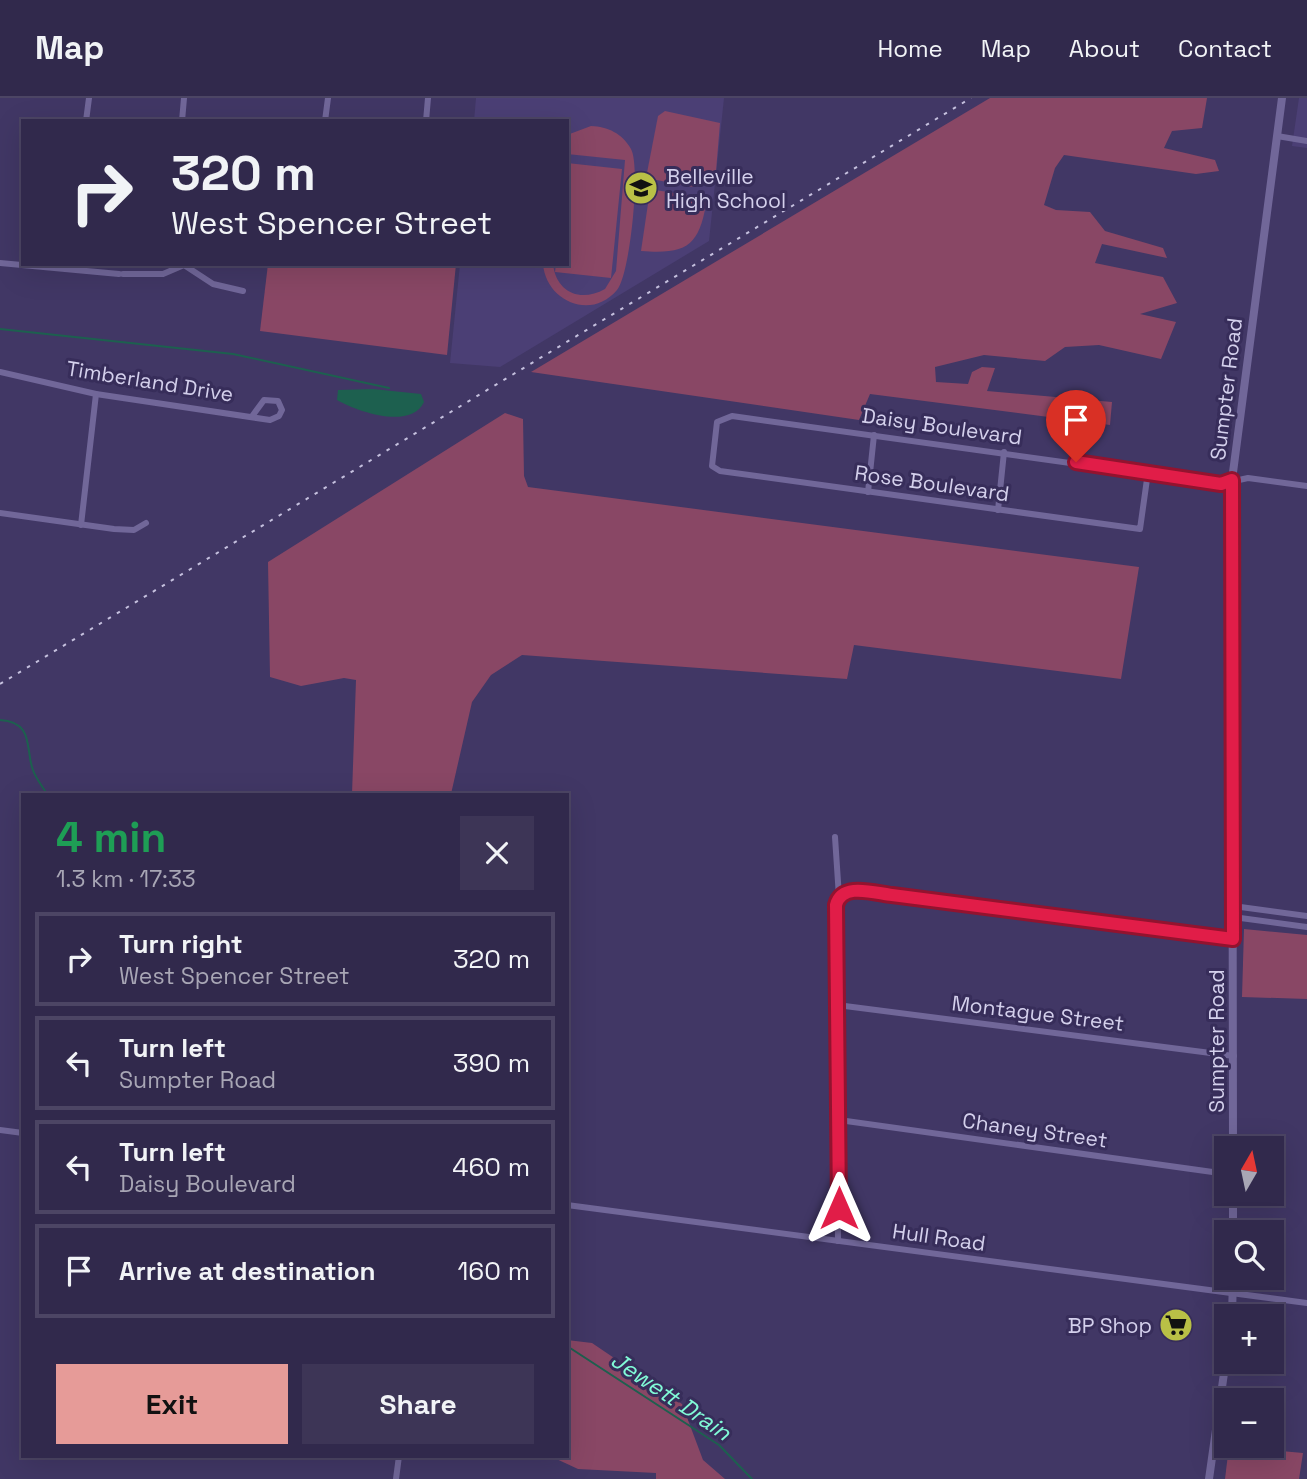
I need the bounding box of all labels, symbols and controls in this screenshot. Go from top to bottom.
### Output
text: Map [35,27,104,69]
text: Home [877,33,943,64]
text: Map [981,33,1031,64]
text: About [1069,33,1140,64]
text: Contact [1178,33,1272,64]
text: 320 m [171,142,316,204]
icon: right [56,147,147,238]
place label: Belleville High School [666,163,786,214]
school or university icon: Belleville High School [622,169,660,207]
text: West Spencer Street [171,203,492,243]
street label: Sumpter Road [1204,316,1248,462]
street label: Timberland Drive [65,354,235,408]
pin [1046,390,1106,462]
street label: Daisy Boulevard [860,401,1024,451]
icon: arrive [1057,401,1095,439]
street label: Rose Boulevard [853,459,1011,507]
text: 4 min [56,811,166,864]
button: close [460,816,534,890]
text: 1.3 km · 17:33 [56,864,196,894]
text: Turn right [119,927,243,961]
icon: right [60,940,98,978]
text: 320 m [453,942,530,976]
text: West Spencer Street [119,961,350,991]
street label: Sumpter Road [1203,969,1230,1113]
street label: Montague Street [950,989,1126,1037]
text: Turn left [119,1031,226,1065]
icon: left [60,1044,98,1082]
text: 390 m [453,1046,530,1080]
text: Sumpter Road [119,1065,276,1095]
street label: Chaney Street [961,1106,1109,1154]
text: Turn left [119,1135,226,1169]
north arrow [1214,1136,1284,1206]
map controls [1214,1136,1284,1458]
icon: left [60,1148,98,1186]
text: 460 m [452,1150,530,1184]
text: Daisy Boulevard [119,1169,296,1199]
position arrow [802,1171,876,1245]
street label: Hull Road [891,1217,987,1257]
button: search [1214,1220,1284,1290]
icon: arrive [60,1252,98,1290]
text: Arrive at destination [119,1254,376,1288]
text: 160 m [458,1254,530,1288]
button: + [1214,1304,1284,1374]
supermarket icon: BP Shop [1157,1306,1195,1344]
place label: BP Shop [1068,1312,1152,1339]
water label: Jewett Drain [605,1345,738,1448]
button: Exit [56,1364,288,1444]
button: Share [302,1364,534,1444]
button: − [1214,1388,1284,1458]

